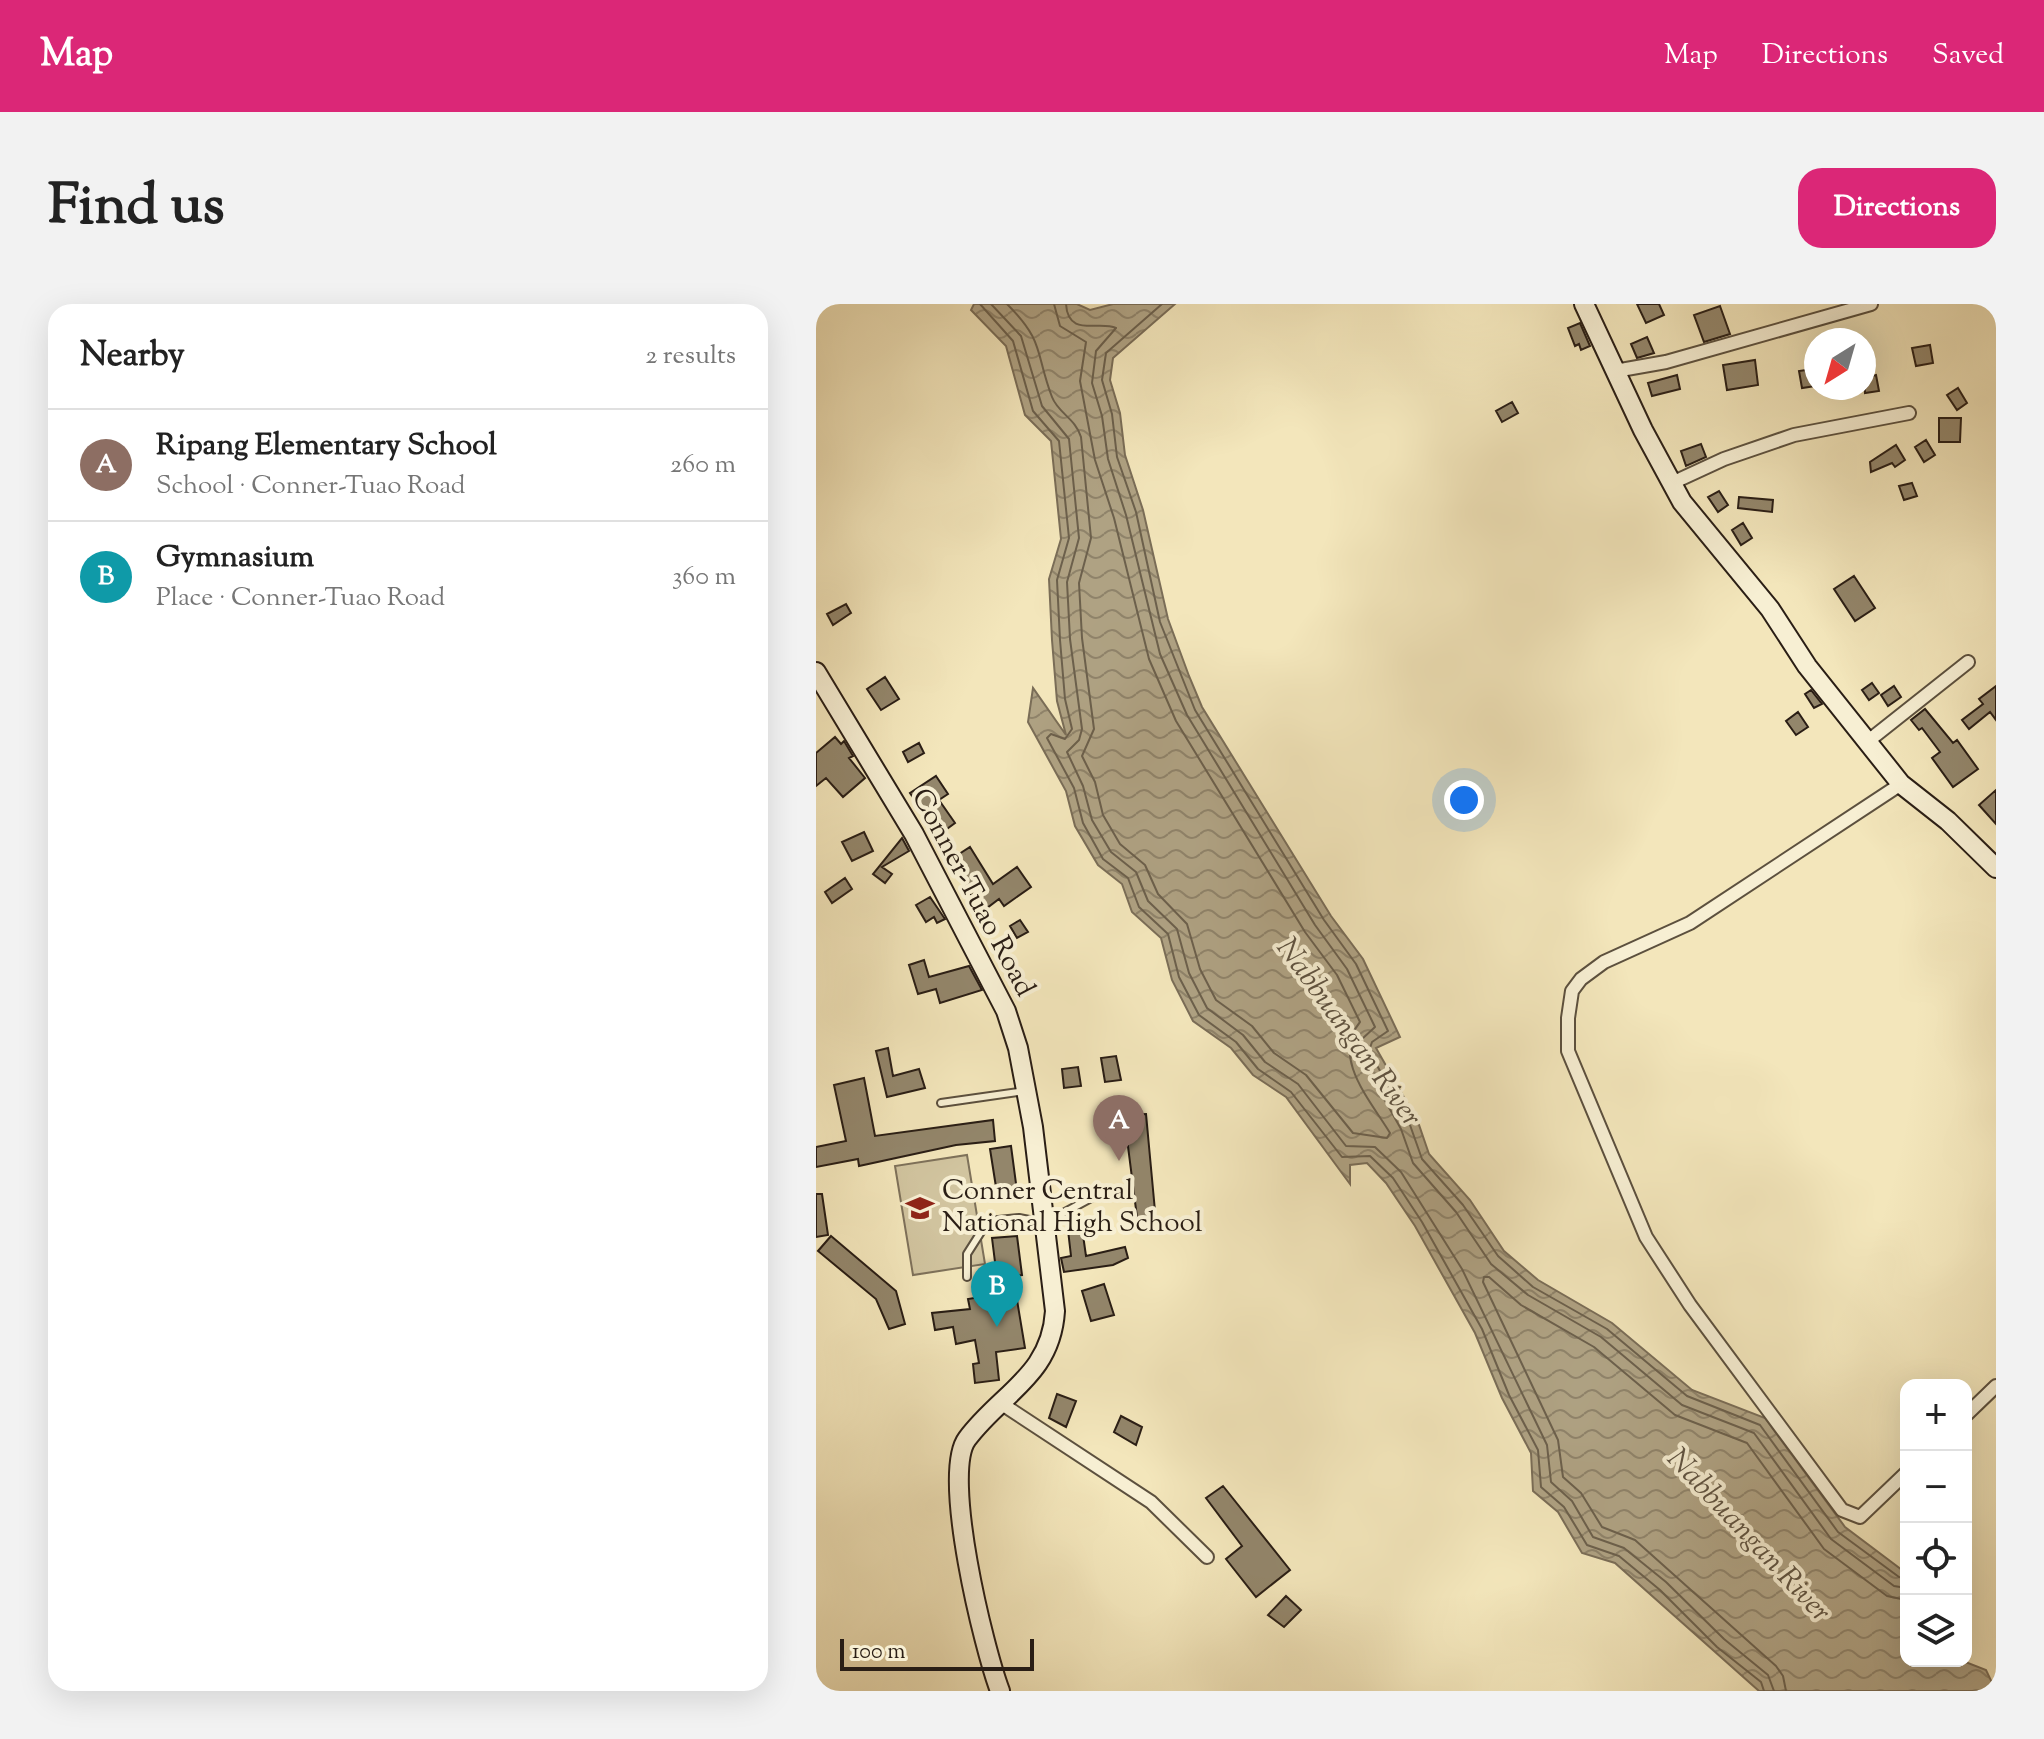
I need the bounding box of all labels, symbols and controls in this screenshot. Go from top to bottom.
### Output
text: Map [40,29,113,83]
text: Map [1664,36,1718,76]
text: Directions [1762,36,1888,76]
text: Saved [1932,36,2004,76]
text: Find us [48,168,224,249]
button: Directions [1798,168,1996,248]
north arrow [1804,328,1876,400]
text: Nearby [80,332,185,381]
text: 2 results [645,338,736,375]
text: Ripang Elementary School [156,425,497,468]
text: A [95,447,117,484]
text: 260 m [670,447,736,484]
text: School · Conner-Tuao Road [156,468,465,505]
text: Gymnasium [156,537,314,580]
text: B [98,559,114,596]
text: 360 m [672,559,736,596]
text: Place · Conner-Tuao Road [156,580,445,617]
your location [1444,780,1484,820]
street label: Conner-Tuao Road [900,782,1044,1004]
water label: Nabbuangan River [1265,930,1432,1137]
pin: A [1093,1095,1145,1161]
place label: Conner Central National High School [942,1172,1203,1244]
school or university icon: Conner Central National High School [905,1193,935,1223]
pin: B [971,1261,1023,1327]
map controls [1900,1379,1972,1667]
button: + [1900,1379,1972,1451]
water label: Nabbuangan River [1656,1439,1840,1633]
button: − [1900,1451,1972,1523]
button: locate [1900,1523,1972,1595]
button: layers [1900,1595,1972,1667]
scale bar [840,1635,1034,1671]
text: 100 m [852,1637,905,1669]

